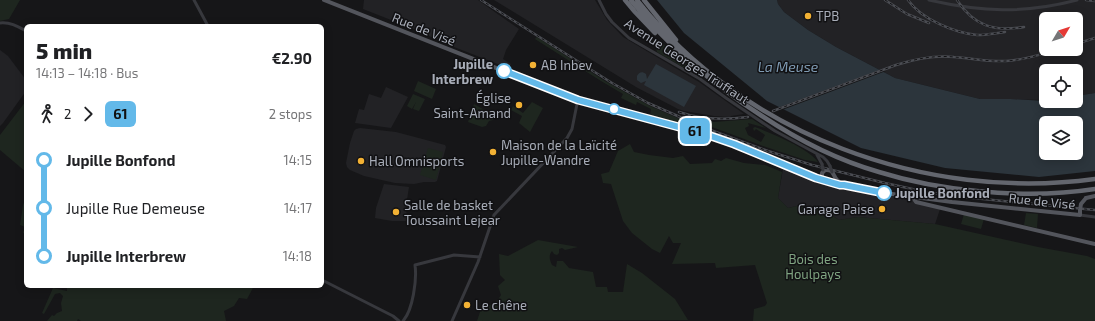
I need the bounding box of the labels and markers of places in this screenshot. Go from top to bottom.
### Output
place label: TPB [816,8,839,24]
marker: TPB [803,11,813,21]
place label: Jupille Interbrew [432,56,493,87]
place label: AB Inbev [541,57,592,73]
marker: AB Inbev [528,60,538,70]
marker: Jupille Interbrew [496,63,512,79]
place label: Église Saint-Amand [433,89,511,121]
marker: Église Saint-Amand [514,100,524,110]
unlabelled marker [608,103,620,115]
place label: Maison de la Laïcité Jupille-Wandre [501,137,617,168]
marker: Maison de la Laïcité Jupille-Wandre [488,147,498,157]
place label: Hall Omnisports [369,153,464,169]
marker: Hall Omnisports [356,156,366,166]
marker: Jupille Bonfond [876,185,892,201]
place label: Jupille Bonfond [895,185,990,201]
place label: Salle de basket Toussaint Lejear [404,197,500,228]
place label: Garage Paise [798,201,874,217]
marker: Garage Paise [877,204,887,214]
marker: Salle de basket Toussaint Lejear [391,207,401,217]
place label: Le chêne [475,297,527,313]
marker: Le chêne [462,300,472,310]

